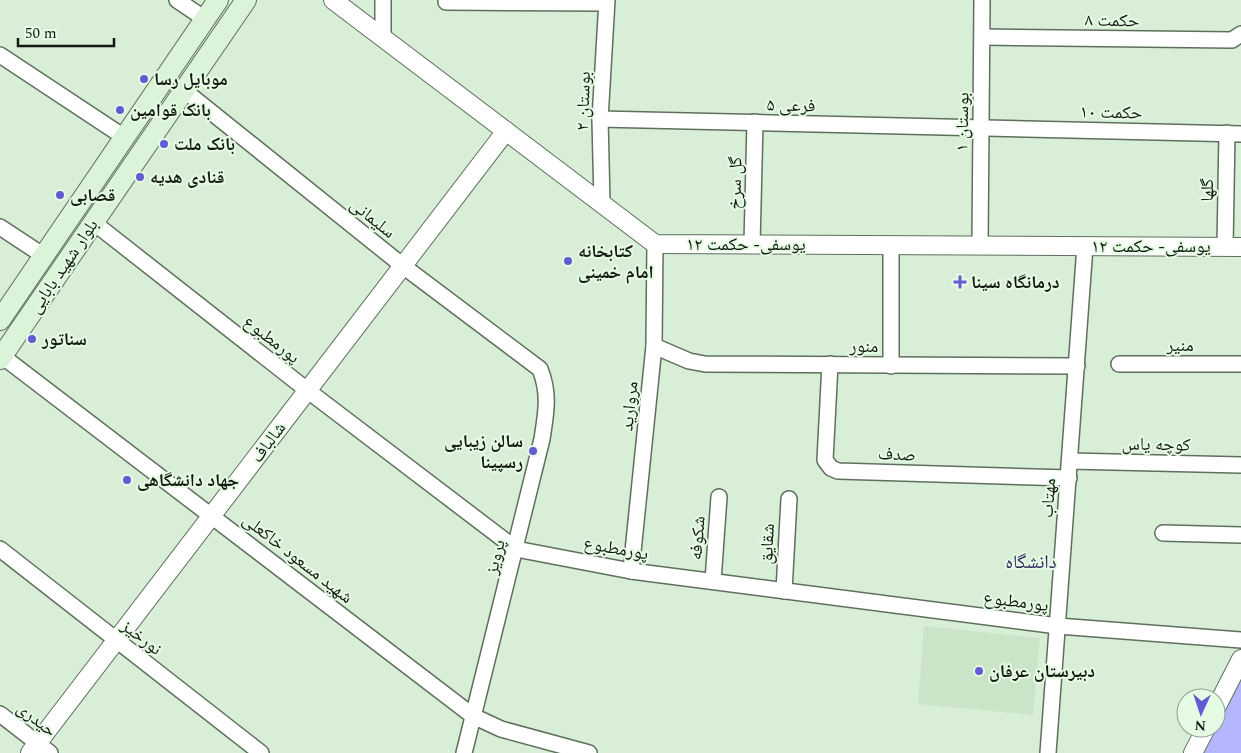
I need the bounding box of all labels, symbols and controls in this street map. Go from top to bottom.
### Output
street label: حکمت ۸ [1085,7,1139,34]
scale bar [18,15,114,47]
text: 50 m [25,22,57,45]
place label: موبایل رسا [154,66,228,93]
street label: بوستان ۲ [569,71,598,131]
marker: موبایل رسا [138,73,150,85]
street label: فرعی ۵ [766,92,816,119]
street label: بوستان ۱ [948,92,977,152]
place label: بانک قوامین [130,97,211,124]
street label: حکمت ۱۰ [1079,98,1142,127]
marker: بانک قوامین [114,104,126,116]
place label: بانک ملت [174,131,235,158]
marker: بانک ملت [158,138,170,150]
street label: گل سرخ [722,156,749,210]
place label: قنادی هدیه [150,164,224,191]
marker: قنادی هدیه [134,171,146,183]
street label: گلها [1194,178,1221,202]
place label: قصابی [70,182,115,209]
marker: قصابی [54,189,66,201]
street label: سلیمانی [344,192,401,245]
street label: بلوار شهید بابایی [22,213,105,319]
street label: یوسفی- حکمت ۱۲ [686,231,806,258]
street label: یوسفی- حکمت ۱۲ [1091,233,1211,260]
place label: کتابخانه امام خمینی [578,238,654,286]
marker: کتابخانه امام خمینی [562,255,574,267]
place label: درمانگاه سینا [971,269,1060,296]
marker: درمانگاه سینا [953,275,967,289]
street label: پورمطبوع [238,309,306,370]
place label: سناتور [41,326,87,353]
street label: منیر [1165,332,1194,359]
marker: سناتور [26,333,38,345]
street label: منور [848,333,879,360]
street label: مروارید [613,380,646,432]
street label: شالباف [244,416,293,469]
place label: سالن زیبایی رسپینا [444,428,523,476]
street label: کوچه یاس [1121,430,1191,459]
street label: صدف [878,440,916,469]
marker: سالن زیبایی رسپینا [527,445,539,457]
place label: جهاد دانشگاهی [137,467,239,494]
marker: جهاد دانشگاهی [121,474,133,486]
street label: مهتاب [1034,477,1063,519]
street label: شهید مسعود خاکعلی [237,507,359,610]
street label: شکوفه [682,515,713,561]
street label: شقایق [753,523,782,565]
street label: پورمطبوع [581,529,651,567]
street label: پرویز [478,537,513,578]
district label: دانشگاه [1005,548,1057,577]
street label: پورمطبوع [982,584,1050,619]
street label: نورخیز [115,612,168,662]
place label: دبیرستان عرفان [989,658,1095,685]
marker: دبیرستان عرفان [973,665,985,677]
north arrow [1176,688,1226,738]
street label: حیدری [11,695,63,744]
text: N [1194,715,1207,736]

